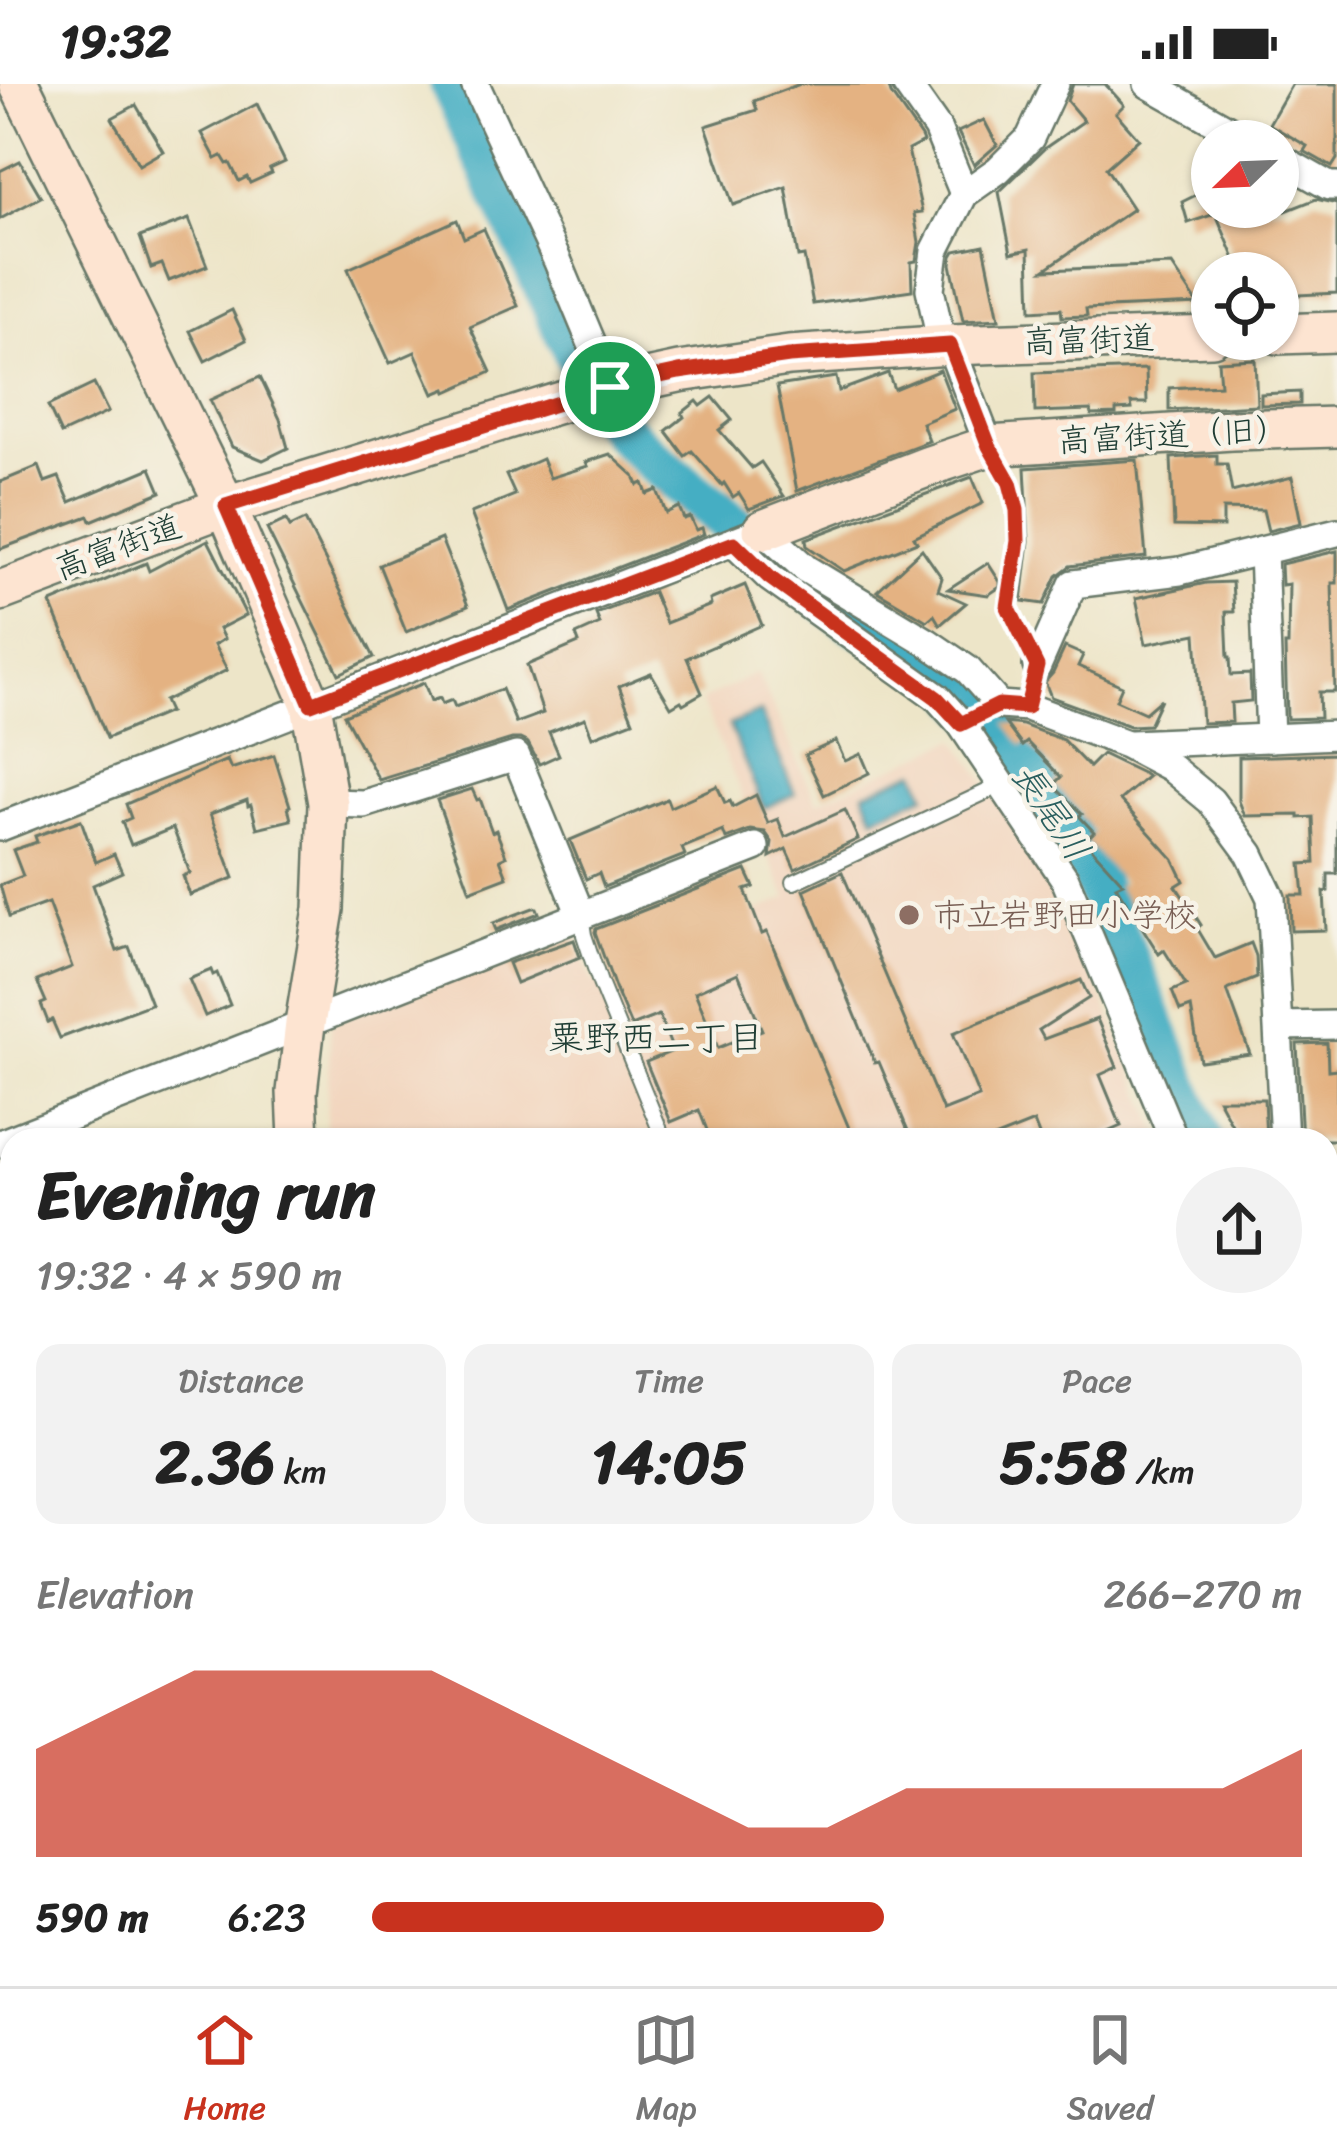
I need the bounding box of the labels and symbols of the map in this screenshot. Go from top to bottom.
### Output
north arrow [1191,120,1299,228]
street label: 高富街道 [1022,309,1156,371]
pin [559,336,661,438]
street label: 高富街道（旧） [1056,400,1290,470]
street label: 高富街道 [46,497,190,597]
water label: 長尾川 [994,749,1108,875]
place label: 市立岩野田小学校 [933,886,1197,944]
marker: 市立岩野田小学校 [896,902,922,928]
district label: 粟野西二丁目 [548,1006,764,1070]

